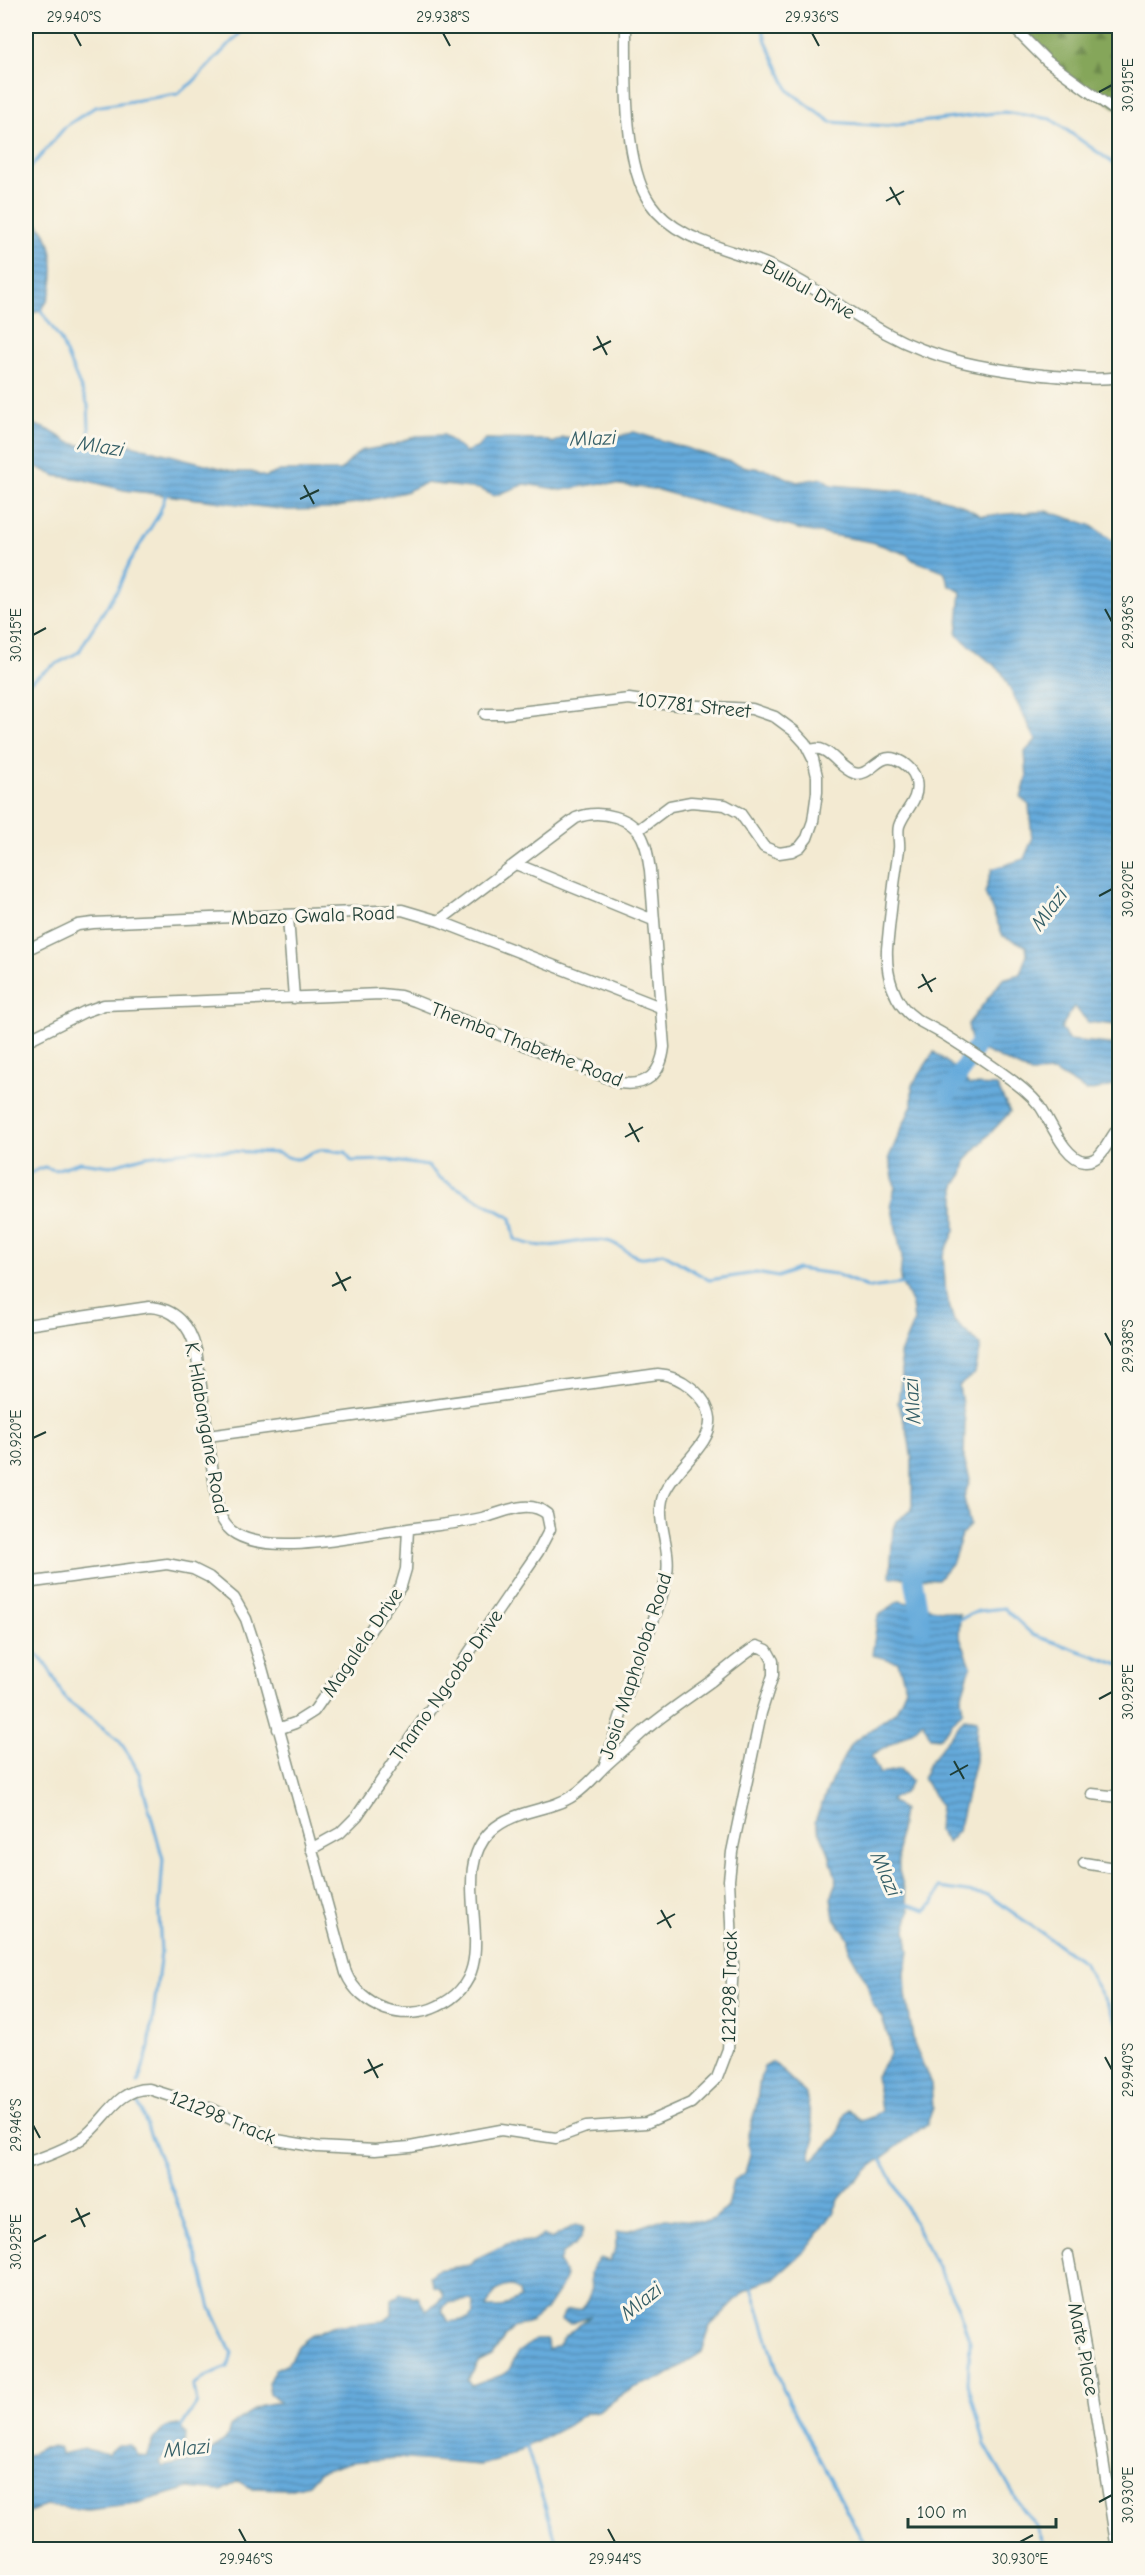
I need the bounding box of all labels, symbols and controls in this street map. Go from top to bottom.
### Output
text: 29.940°S [47,8,101,26]
text: 29.938°S [416,8,470,26]
text: 29.936°S [785,8,839,26]
text: 30.915°E [1119,58,1137,112]
street label: Bulbul Drive [759,255,859,324]
water label: Mlazi [568,425,617,451]
water label: Mlazi [75,430,126,462]
text: 29.936°S [1119,595,1137,649]
text: 30.915°E [7,608,25,662]
street label: 107781 Street [636,688,753,723]
text: 30.920°E [1119,861,1137,917]
water label: Mlazi [1025,883,1073,936]
street label: Mbazo Gwala Road [231,901,395,930]
street label: Themba Thabethe Road [427,997,626,1092]
text: 29.938°S [1119,1319,1137,1373]
street label: K. Hlabangane Road [180,1340,233,1516]
water label: Mlazi [898,1377,926,1426]
text: 30.920°E [7,1410,25,1466]
street label: Josia Mapholoba Road [595,1570,676,1762]
street label: Magalela Drive [317,1583,407,1701]
street label: Thamo Ngcobo Drive [385,1605,508,1766]
text: 30.925°E [1119,1664,1137,1720]
water label: Mlazi [865,1847,907,1900]
street label: 121298 Track [717,1930,742,2043]
text: 29.940°S [1119,2043,1137,2097]
street label: 121298 Track [167,2086,279,2149]
text: 29.946°S [7,2098,25,2152]
text: 30.925°E [7,2214,25,2270]
water label: Mlazi [615,2277,667,2326]
street label: Mate Place [1063,2301,1104,2398]
water label: Mlazi [162,2434,212,2462]
text: 30.930°E [1119,2467,1137,2523]
scale bar [908,2491,1056,2529]
text: 100 m [917,2502,967,2523]
text: 29.946°S [219,2550,273,2568]
text: 29.944°S [589,2550,641,2568]
text: 30.930°E [992,2550,1048,2568]

